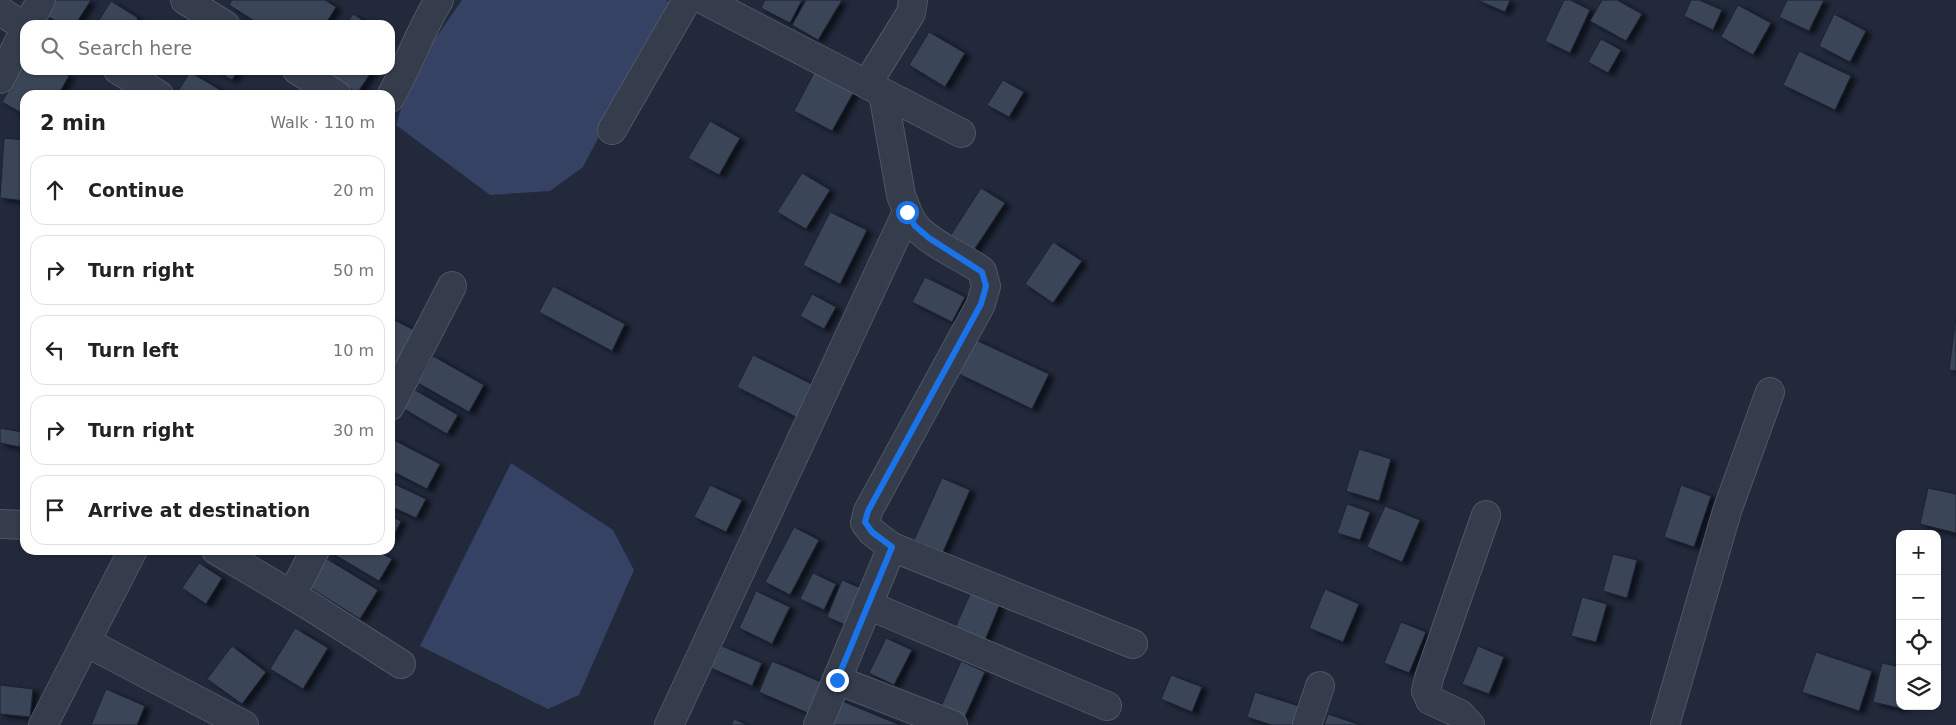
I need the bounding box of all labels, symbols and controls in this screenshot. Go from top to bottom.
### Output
search box [20,20,395,75]
icon: search [38,34,66,62]
text: Search here [78,37,192,59]
text: 2 min [40,111,106,135]
text: Walk · 110 m [270,113,375,132]
icon: ahead [41,176,69,204]
text: Continue [88,179,184,201]
text: 20 m [333,181,374,200]
route start [896,201,919,224]
icon: right [41,256,69,284]
text: Turn right [88,259,194,281]
text: 50 m [333,261,374,280]
icon: left [41,336,69,364]
text: Turn left [88,339,179,361]
text: 10 m [333,341,374,360]
icon: right [41,416,69,444]
text: Turn right [88,419,194,441]
text: 30 m [333,421,374,440]
icon: arrive [41,496,69,524]
text: Arrive at destination [88,499,310,521]
map controls [1896,530,1941,710]
button: + [1896,530,1941,575]
button: − [1896,575,1941,620]
button: locate [1896,620,1941,665]
button: layers [1896,665,1941,710]
route end [826,669,849,692]

